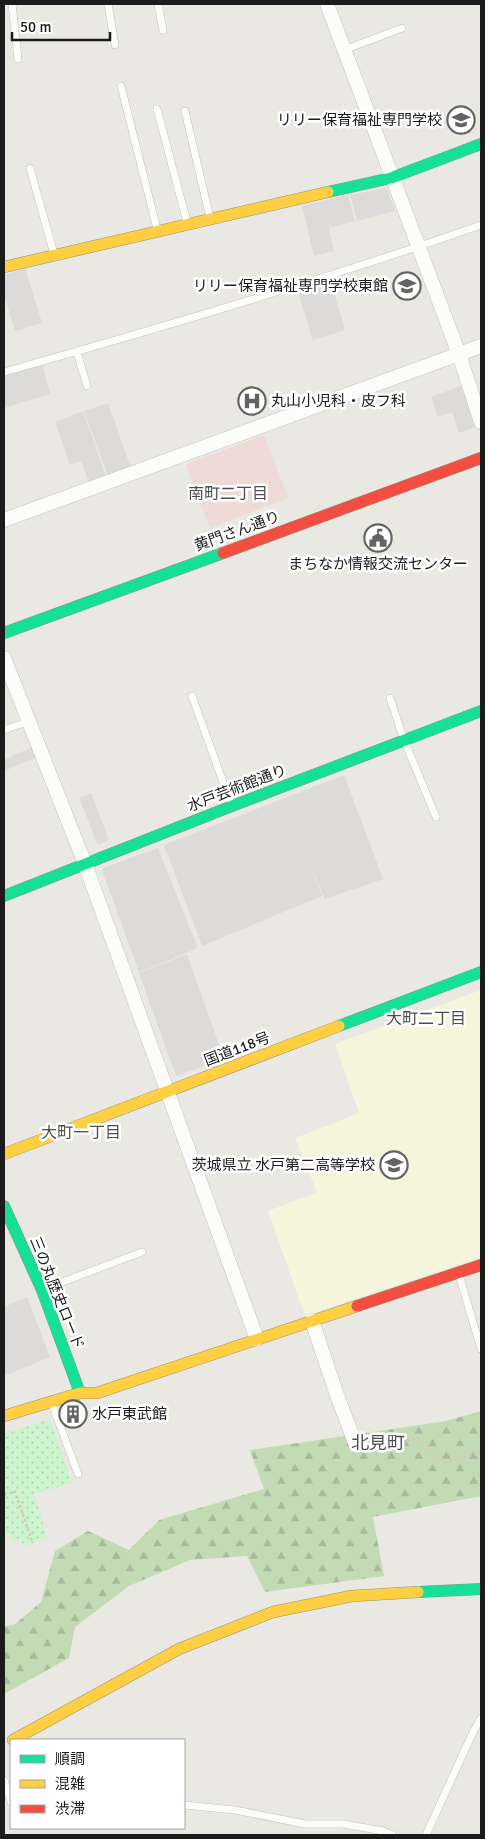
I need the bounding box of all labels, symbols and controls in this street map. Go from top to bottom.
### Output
scale bar [12,10,110,42]
text: 50 m [20,18,51,36]
school or university icon: リリー保育福祉専門学校 [446,105,476,135]
place label: リリー保育福祉専門学校 [277,111,442,129]
school or university icon: リリー保育福祉専門学校東館 [392,271,422,301]
place label: リリー保育福祉専門学校東館 [193,277,388,295]
hospital icon: 丸山小児科・皮フ科 [237,386,267,416]
place label: 丸山小児科・皮フ科 [271,392,406,410]
district label: 南町二丁目 [188,484,268,504]
street label: 黄門さん通り [192,507,282,555]
public building icon: まちなか情報交流センター [363,523,393,553]
place label: まちなか情報交流センター [288,555,468,573]
street label: 水戸芸術館通り [185,761,289,815]
district label: 大町二丁目 [386,1009,466,1029]
street label: 国道118号 [201,1028,273,1070]
district label: 大町一丁目 [41,1123,121,1143]
school or university icon: 茨城県立 水戸第二高等学校 [379,1150,409,1180]
place label: 茨城県立 水戸第二高等学校 [192,1156,375,1174]
street label: 三の丸歴史ロード [26,1234,88,1352]
building icon: 水戸東武館 [58,1399,88,1429]
place label: 水戸東武館 [92,1405,167,1423]
district label: 北見町 [351,1432,405,1454]
legend [10,1739,185,1829]
text: 順調 [55,1750,85,1768]
text: 混雑 [55,1775,85,1793]
text: 渋滞 [55,1800,85,1818]

